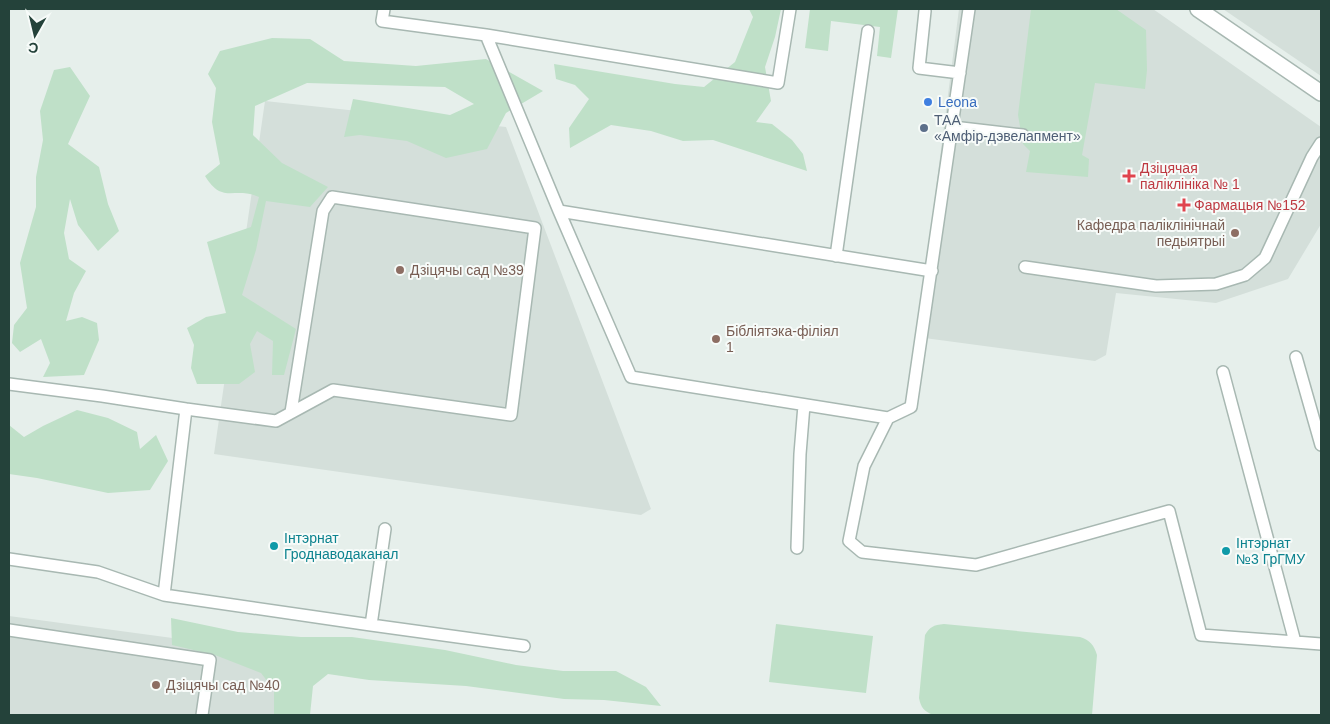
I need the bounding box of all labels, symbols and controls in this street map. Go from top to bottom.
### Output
north arrow [10,10,60,60]
text: С [27,39,39,57]
place label: Leona [938,94,977,110]
marker: Leona [922,96,934,108]
place label: ТАА «Амфір-дэвелапмент» [934,112,1081,144]
marker: ТАА «Амфір-дэвелапмент» [918,122,930,134]
place label: Дзіцячая паліклініка № 1 [1140,160,1240,192]
marker: Дзіцячая паліклініка № 1 [1122,169,1136,183]
place label: Фармацыя №152 [1194,197,1306,213]
marker: Фармацыя №152 [1178,199,1190,211]
place label: Кафедра паліклінічнай педыятрыі [1077,217,1225,249]
marker: Кафедра паліклінічнай педыятрыі [1229,227,1241,239]
place label: Дзіцячы сад №39 [410,262,524,278]
marker: Дзіцячы сад №39 [394,264,406,276]
place label: Бібліятэка-філіял 1 [726,323,839,355]
marker: Бібліятэка-філіял 1 [710,333,722,345]
place label: Інтэрнат Гроднаводаканал [284,530,398,562]
place label: Інтэрнат №3 ГрГМУ [1236,535,1305,567]
marker: Інтэрнат Гроднаводаканал [268,540,280,552]
marker: Інтэрнат №3 ГрГМУ [1220,545,1232,557]
place label: Дзіцячы сад №40 [166,677,280,693]
marker: Дзіцячы сад №40 [150,679,162,691]

